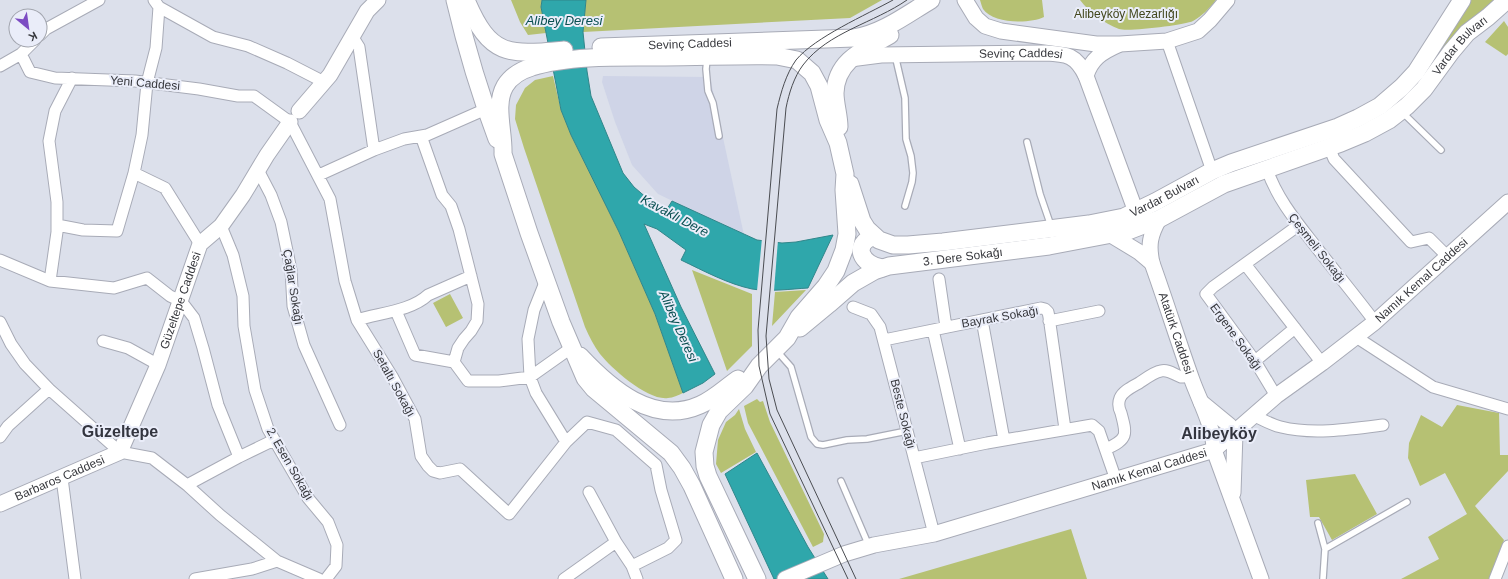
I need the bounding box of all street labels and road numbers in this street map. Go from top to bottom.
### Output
street label: Vardar Bulvarı [1429,13,1490,78]
street label: Sevinç Caddesi [648,35,732,52]
street label: Sevinç Caddesi [979,46,1064,61]
street label: Yeni Caddesi [109,73,181,93]
street label: Vardar Bulvarı [1128,172,1202,220]
street label: Çeşmeli Sokağı [1286,211,1348,285]
street label: Namık Kemal Caddesi [1372,235,1470,325]
street label: 3. Dere Sokağı [922,245,1004,269]
street label: Çağlar Sokağı [280,248,306,326]
street label: Güzeltepe Caddesi [157,250,204,351]
street label: Atatürk Caddesi [1156,290,1196,376]
street label: Ergene Sokağı [1207,301,1265,373]
street label: Bayrak Sokağı [960,303,1040,331]
street label: Setaltı Sokağı [370,347,418,419]
street label: Beste Sokağı [888,378,918,450]
street label: 2. Esen Sokağı [264,425,316,503]
street label: Namık Kemal Caddesi [1090,446,1208,493]
street label: Barbaros Caddesi [13,453,107,504]

